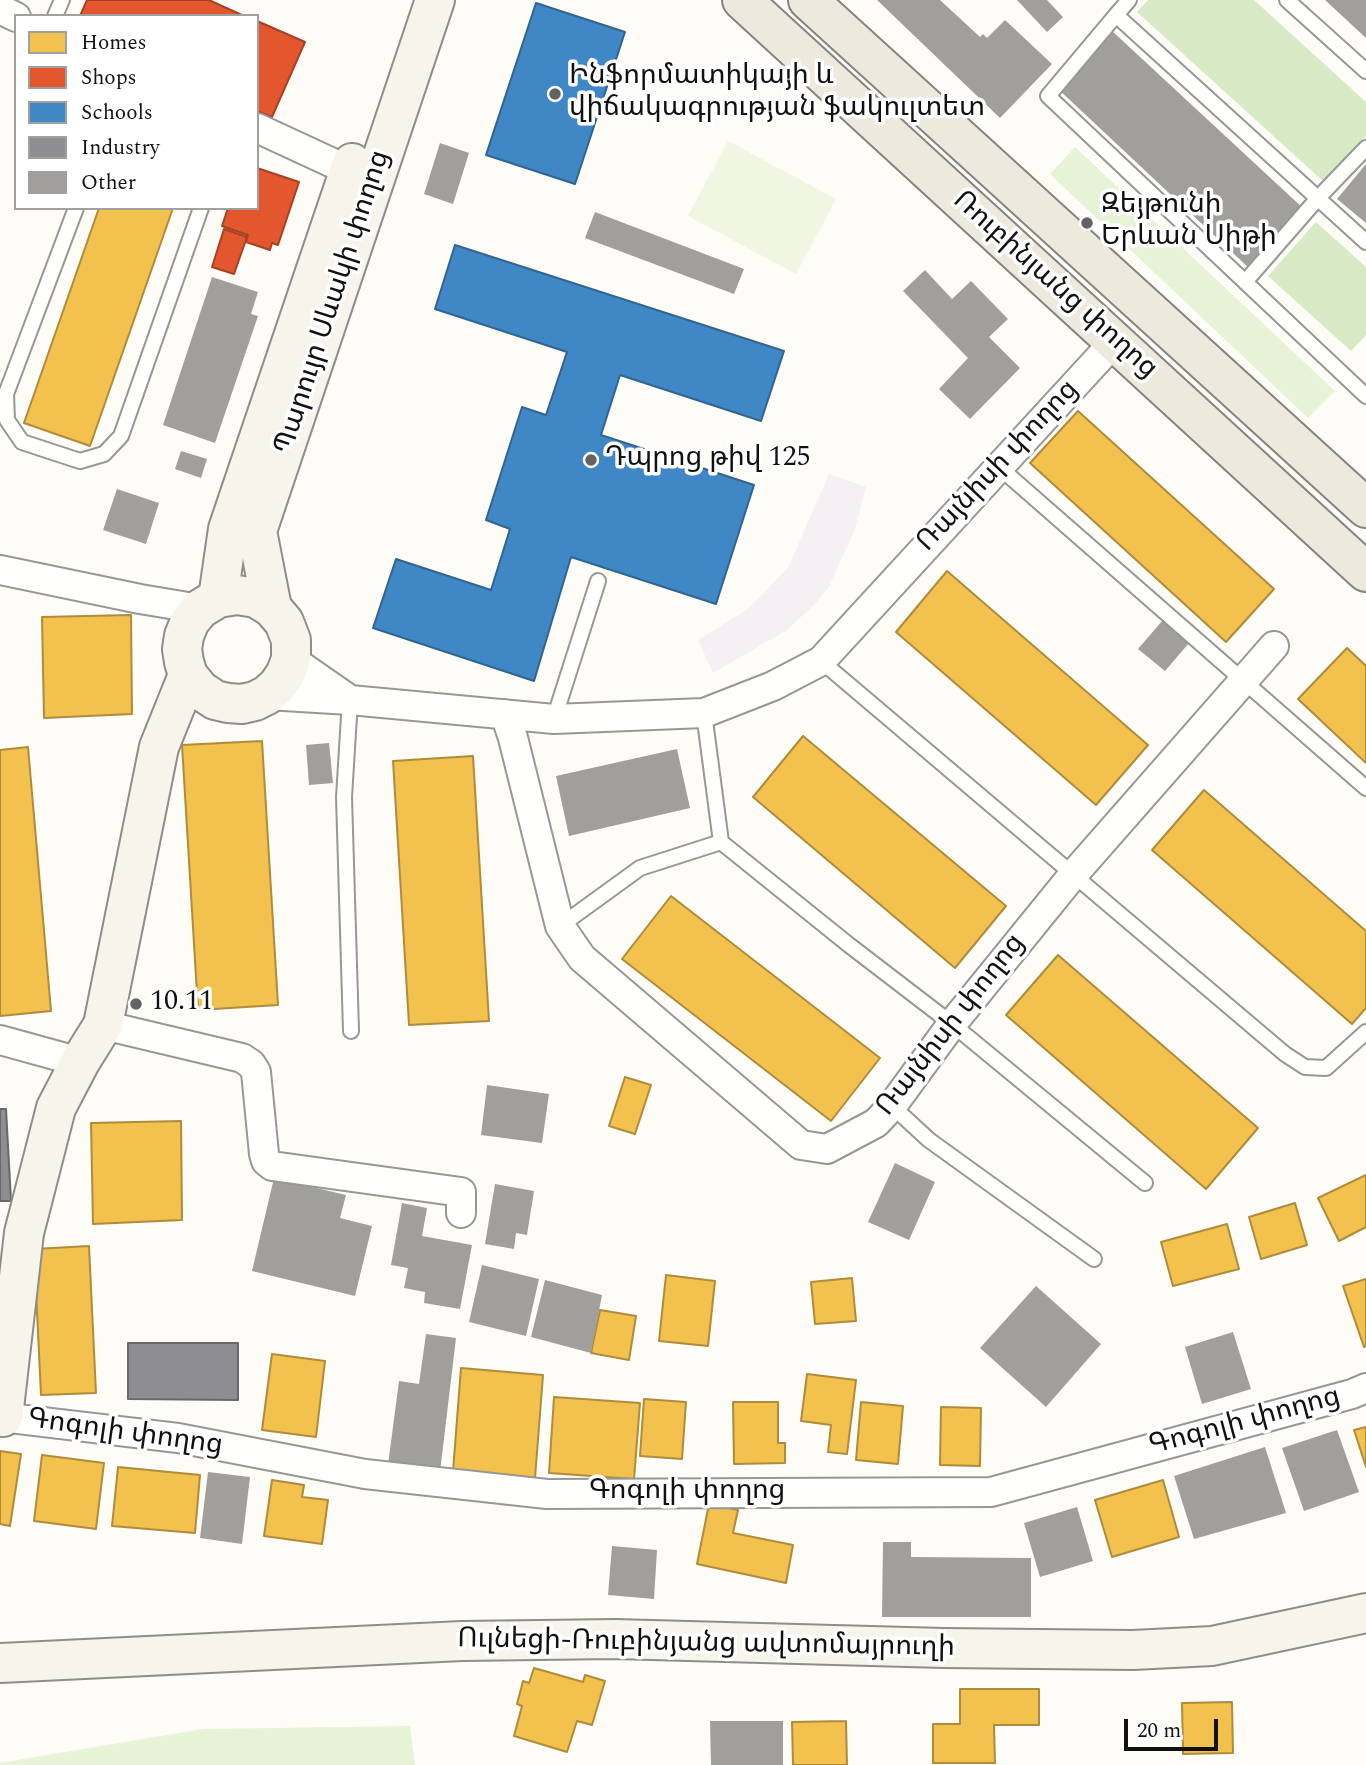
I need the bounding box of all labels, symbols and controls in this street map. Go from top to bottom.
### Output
legend [14,14,259,210]
text: Homes [81,27,147,59]
place label: Ինֆորմատիկայի և վիճակագրության ֆակուլտետ [569,61,985,127]
text: Shops [81,62,137,94]
marker: Ինֆորմատիկայի և վիճակագրության ֆակուլտետ [547,86,563,102]
text: Schools [81,97,153,129]
text: Industry [81,132,160,164]
street label: Պարույր Սևակի փողոց [269,147,399,459]
text: Other [81,167,136,199]
street label: Ռուբինյանց փողոց [945,185,1163,387]
place label: Զեյթունի Երևան Սիթի [1101,190,1277,256]
marker: Զեյթունի Երևան Սիթի [1079,215,1095,231]
street label: Ռայնիսի փողոց [911,374,1087,560]
place label: Դպրոց թիվ 125 [605,443,811,477]
marker: Դպրոց թիվ 125 [583,452,599,468]
street label: Ռայնիսի փողոց [870,928,1034,1124]
place label: 10.11 [150,987,213,1021]
marker: 10.11 [128,996,144,1012]
street label: Գոգոլի փողոց [1146,1381,1344,1465]
street label: Գոգոլի փողոց [25,1404,225,1464]
street label: Գոգոլի փողոց [589,1476,785,1510]
street label: Ուլնեցի-Ռուբինյանց ավտոմայրուղի [457,1624,955,1666]
scale bar [1128,1706,1222,1750]
text: 20 m [1137,1715,1181,1747]

